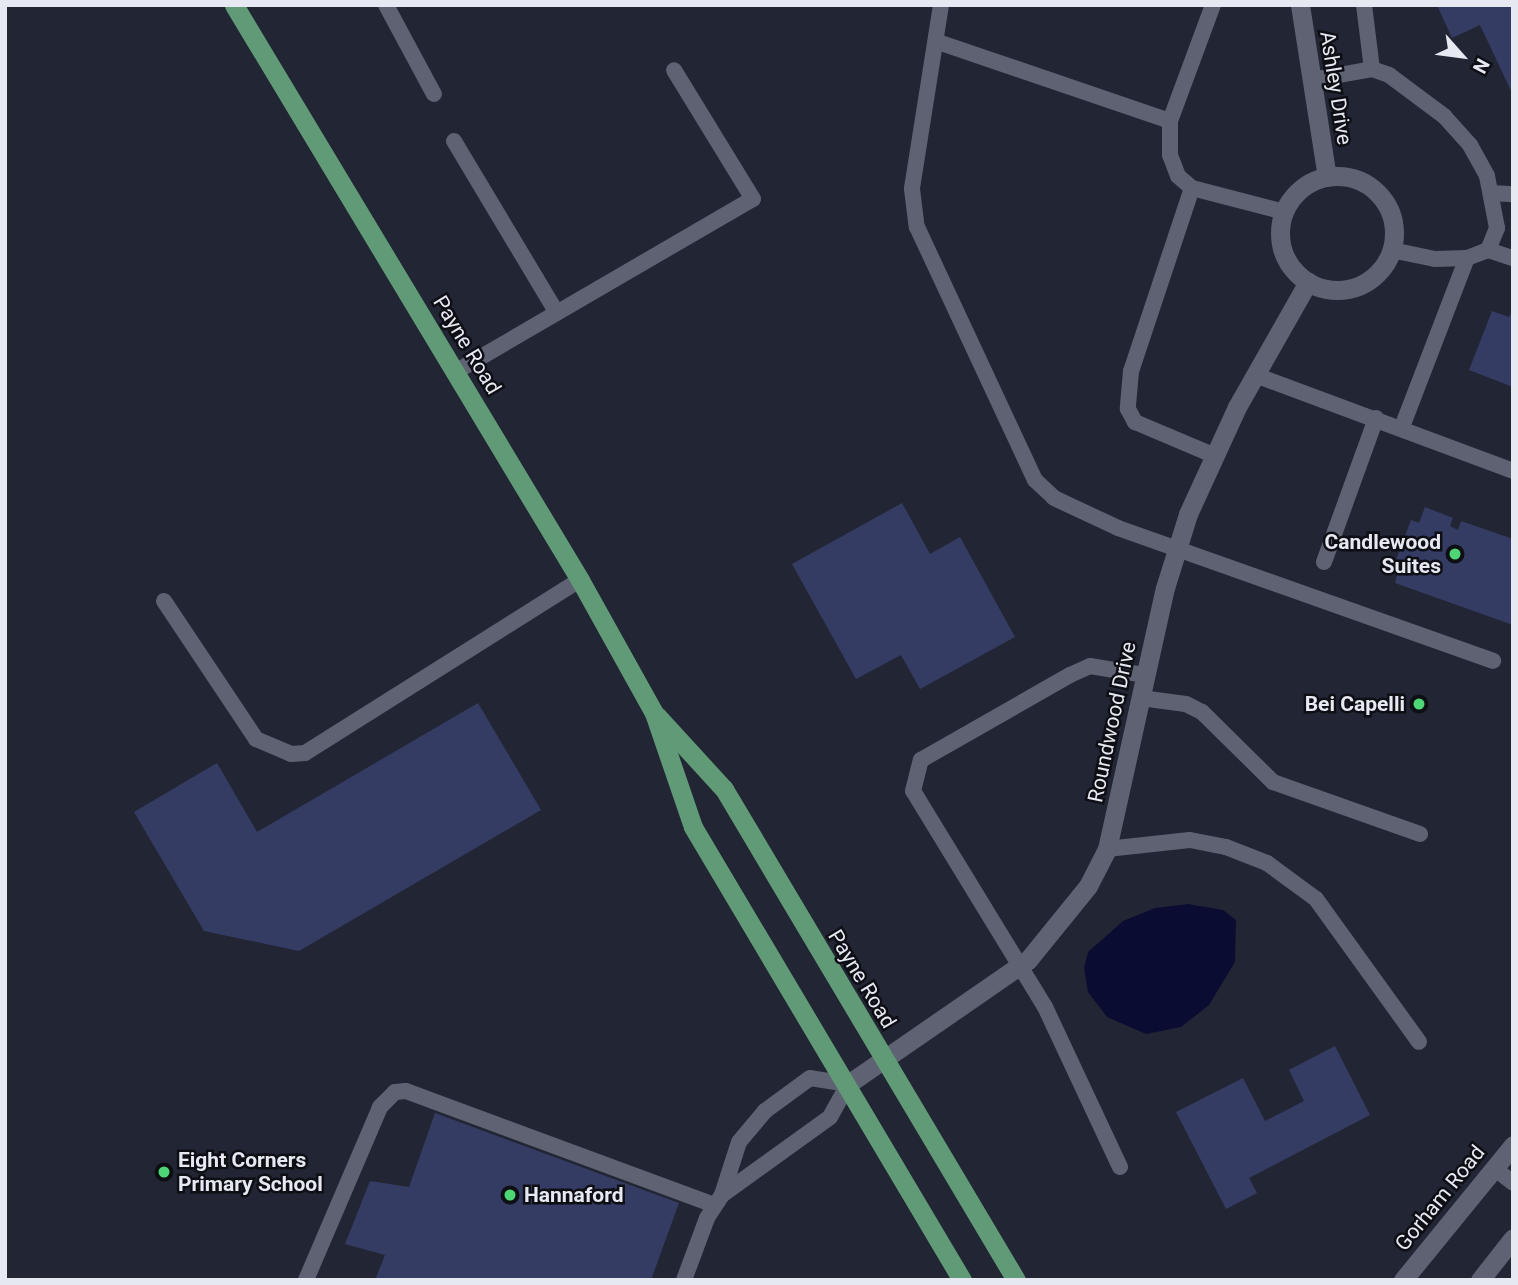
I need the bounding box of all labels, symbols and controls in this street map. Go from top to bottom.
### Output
north arrow [1427,21,1497,91]
street label: Ashley Drive [1315,29,1357,147]
text: N [1468,55,1494,77]
street label: Payne Road [428,291,506,399]
place label: Candlewood Suites [1325,529,1441,579]
marker: Candlewood Suites [1447,546,1463,562]
street label: Roundwood Drive [1083,639,1141,805]
place label: Bei Capelli [1305,691,1405,717]
marker: Bei Capelli [1411,696,1427,712]
street label: Payne Road [823,925,901,1033]
street label: Gorham Road [1390,1140,1490,1256]
place label: Eight Corners Primary School [178,1147,323,1197]
marker: Eight Corners Primary School [156,1164,172,1180]
place label: Hannaford [524,1182,624,1208]
marker: Hannaford [502,1187,518,1203]

